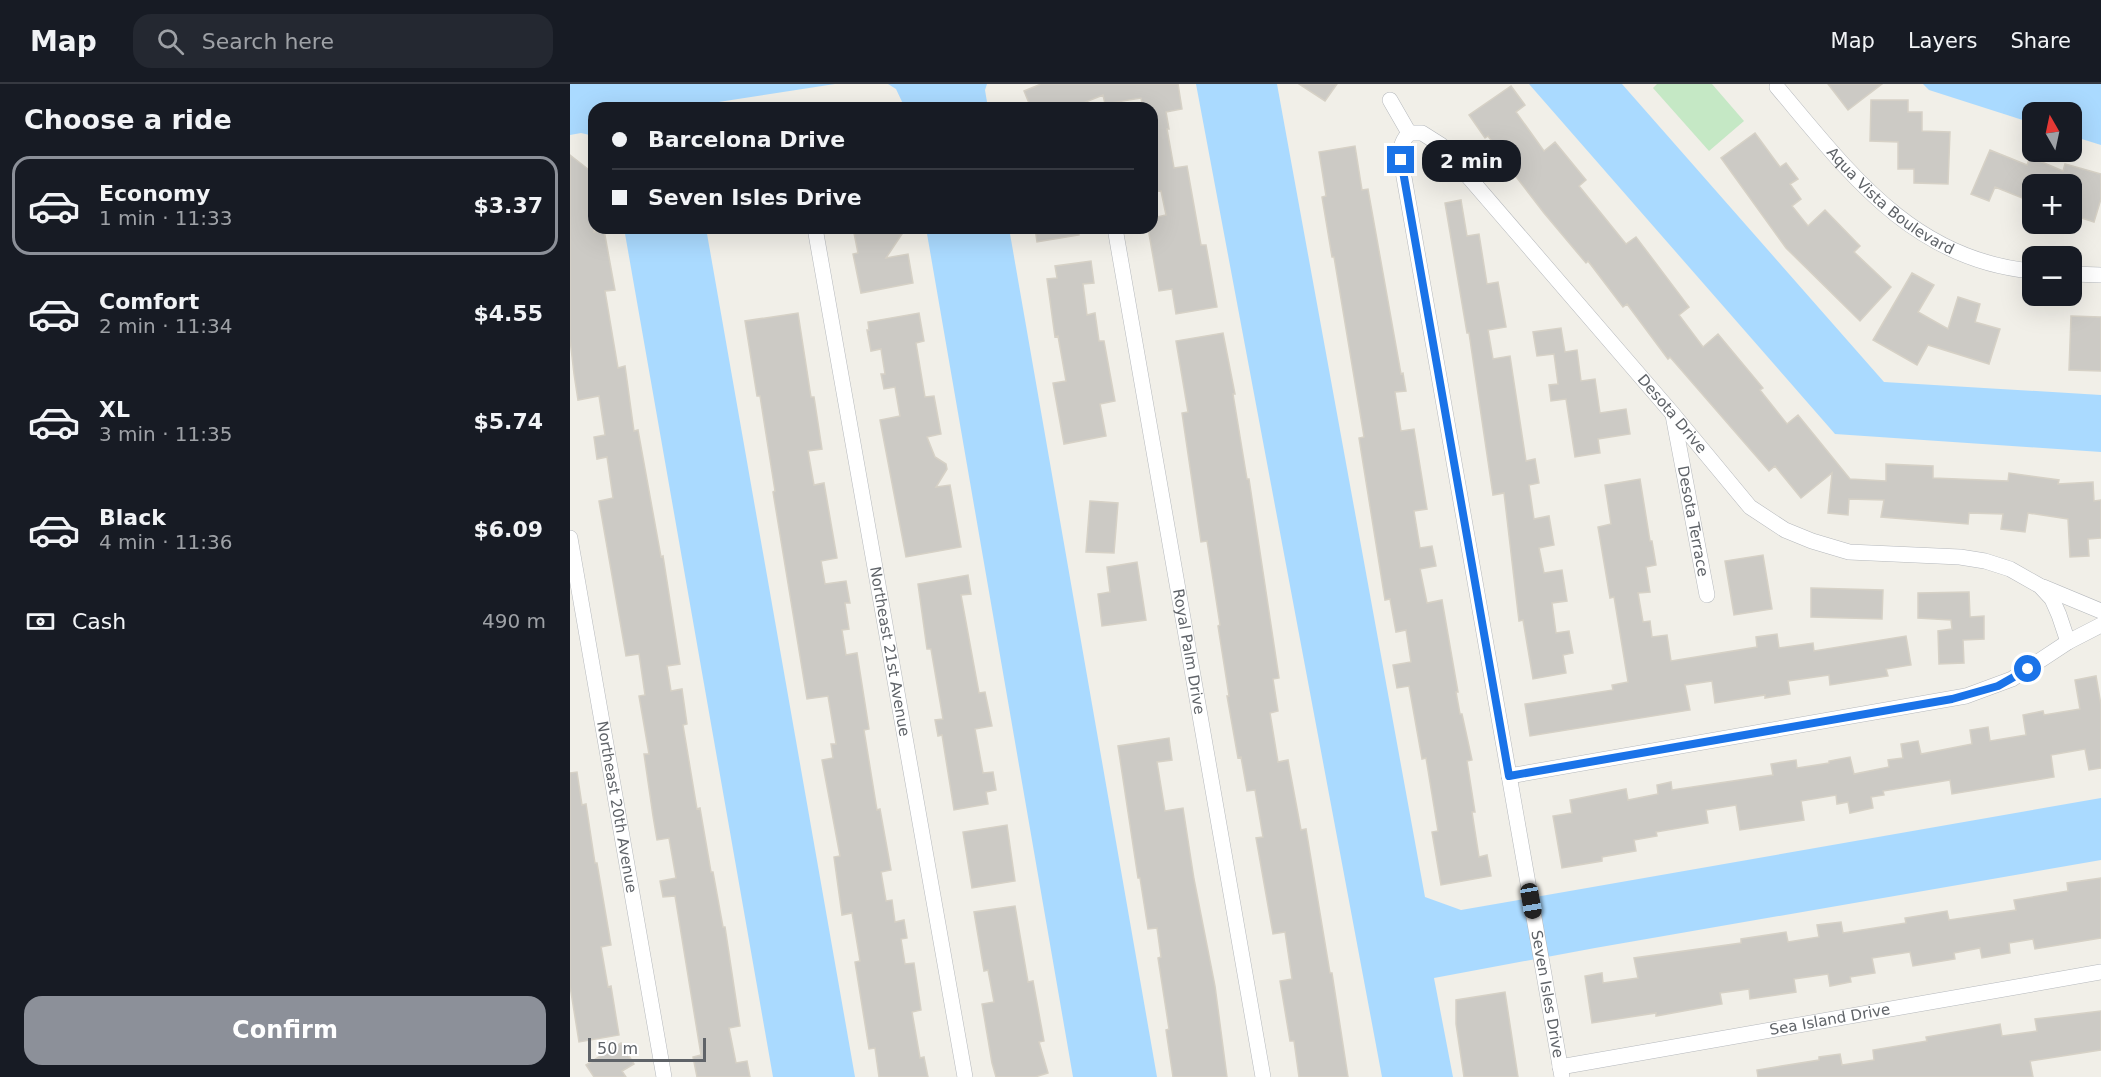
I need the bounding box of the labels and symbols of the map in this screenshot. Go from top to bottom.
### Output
north arrow [2022,102,2082,162]
callout: 2 min [1422,139,1521,181]
street label: Aqua Vista Boulevard [1823,143,1957,258]
route end [1387,146,1414,173]
street label: Desota Drive [1634,371,1711,457]
street label: Desota Terrace [1674,464,1712,578]
street label: Northeast 21st Avenue [866,565,914,738]
street label: Royal Palm Drive [1169,587,1209,716]
route start [2014,655,2041,682]
street label: Northeast 20th Avenue [593,720,641,894]
car [1519,882,1543,920]
street label: Seven Isles Drive [1527,929,1568,1059]
street label: Sea Island Drive [1768,1000,1892,1039]
scale bar [588,1035,706,1062]

